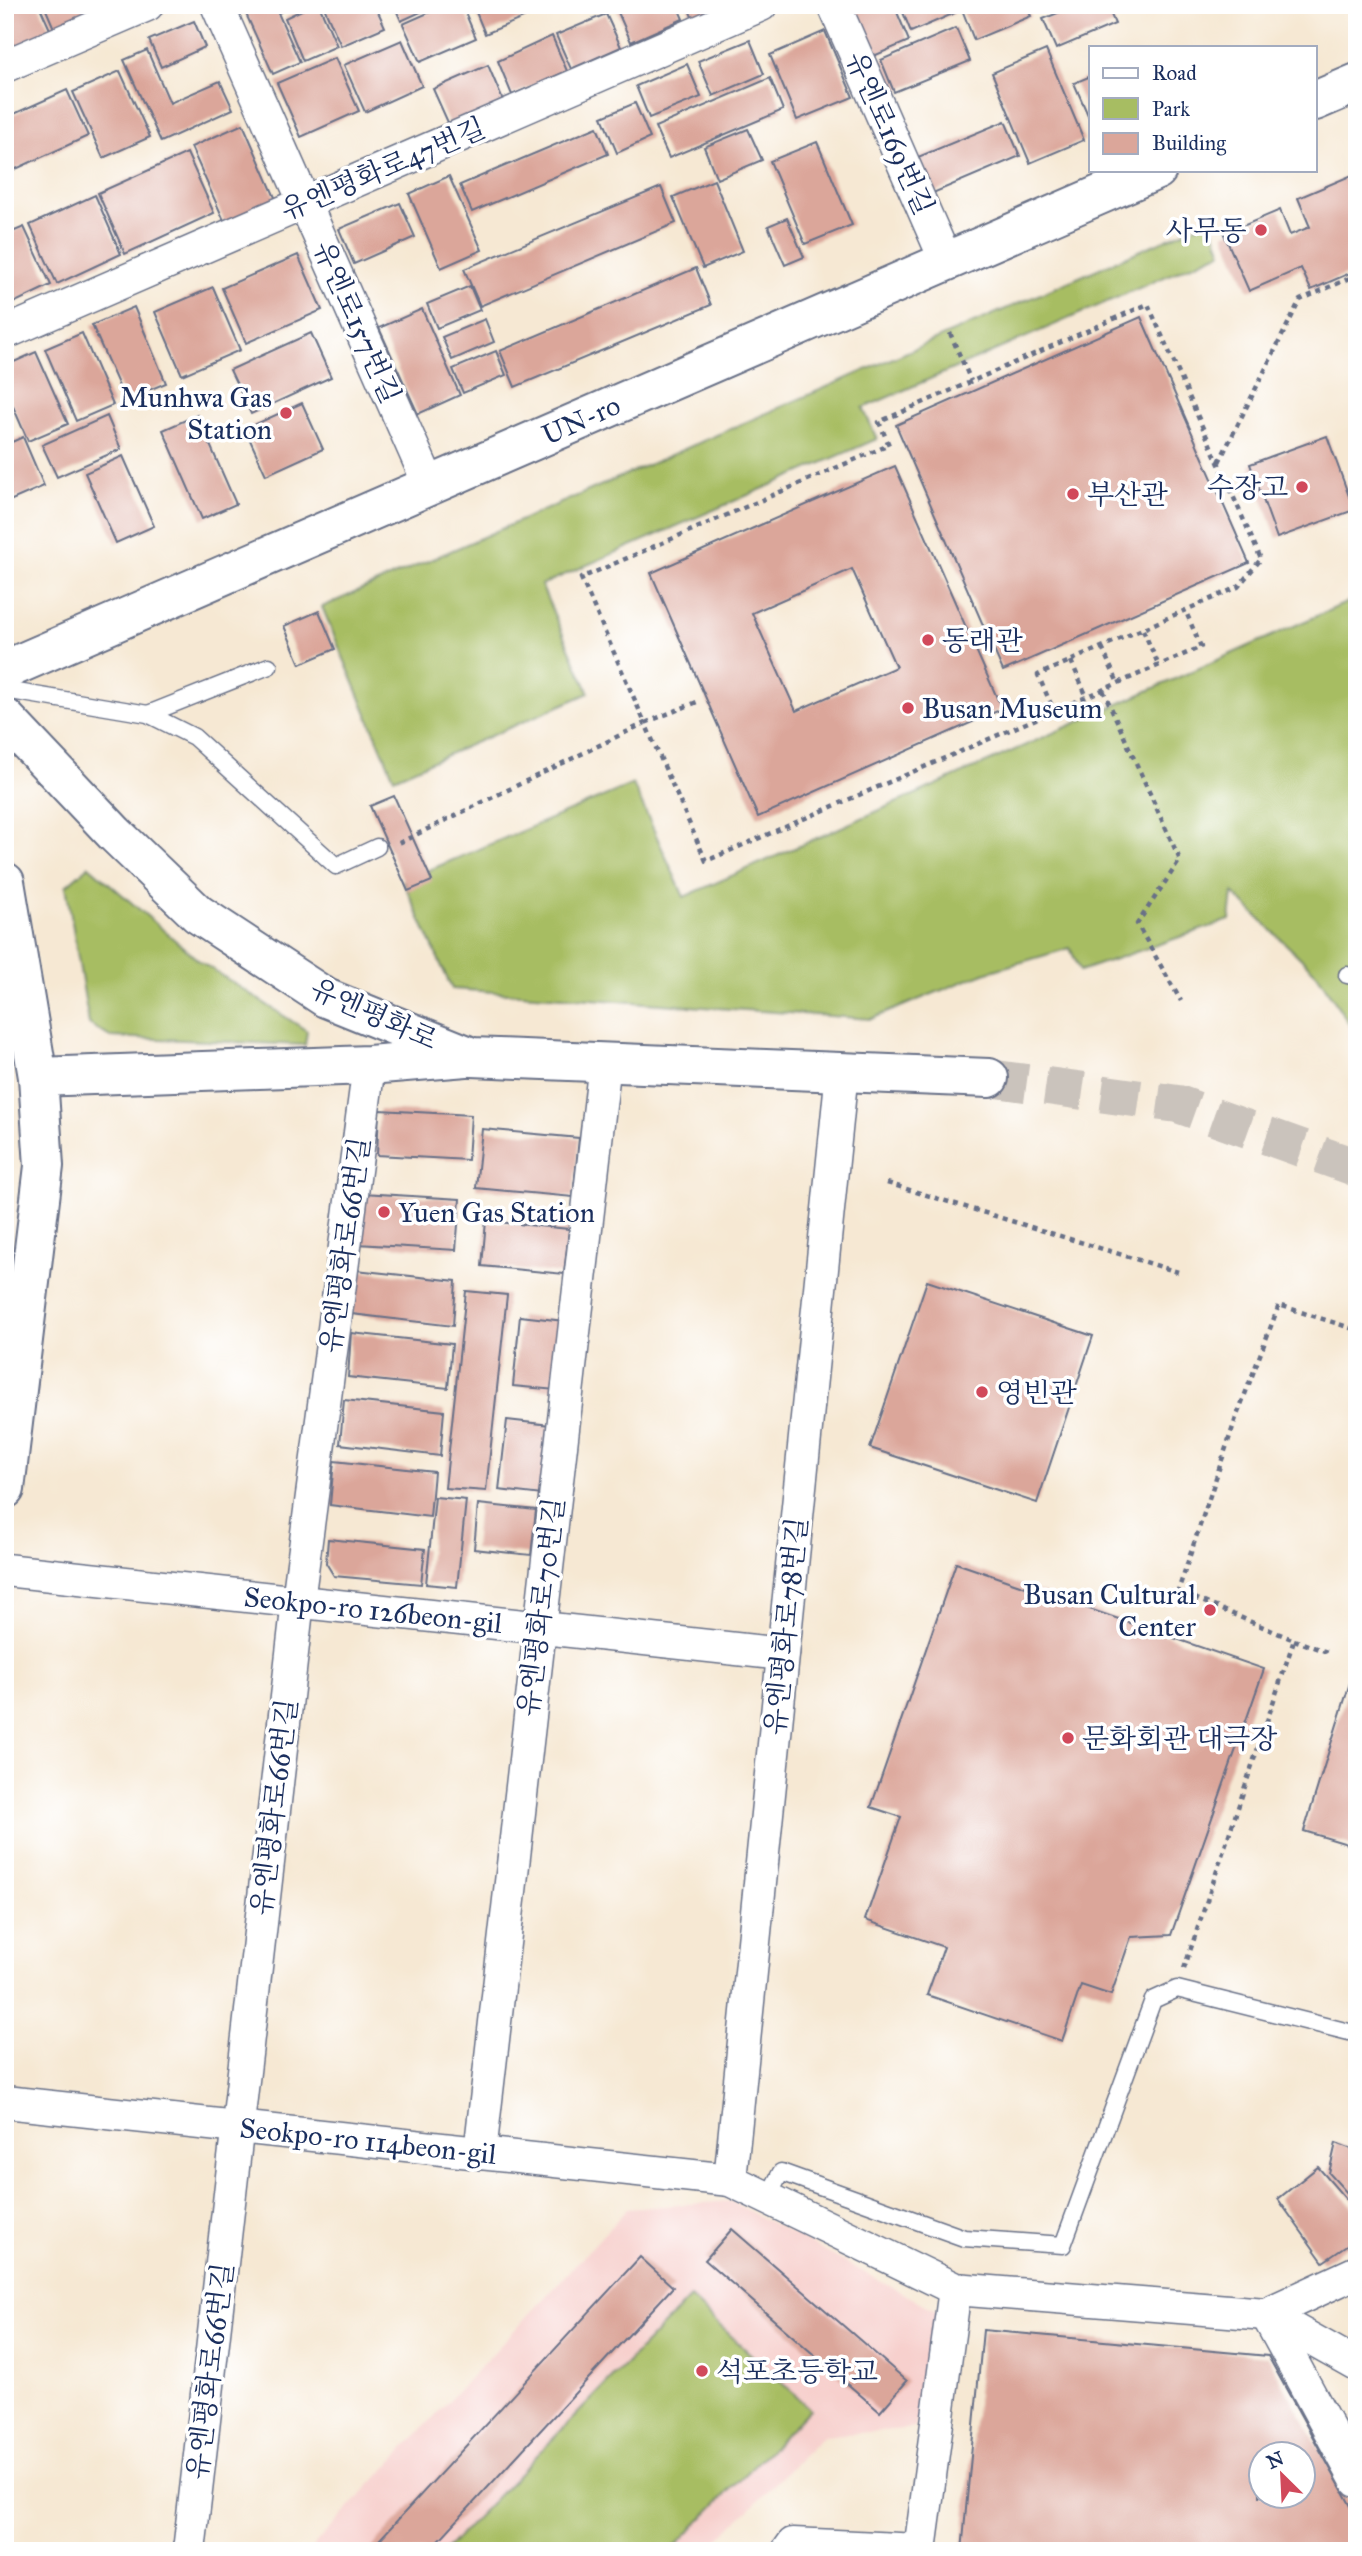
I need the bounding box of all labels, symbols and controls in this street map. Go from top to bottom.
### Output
street label: 유엔로169번길 [838,46,942,220]
legend [1089,46,1316,172]
text: Road [1152,60,1197,86]
text: Park [1152,96,1190,122]
street label: 유엔평화로47번길 [276,110,490,228]
text: Building [1152,130,1226,156]
place label: 사무동 [1166,213,1247,248]
marker: 사무동 [1253,222,1269,238]
street label: 유엔로157번길 [306,235,408,409]
place label: Munhwa Gas Station [119,380,272,447]
street label: UN-ro [536,387,626,453]
marker: Munhwa Gas Station [278,405,294,421]
place label: 수장고 [1207,470,1288,505]
place label: 부산관 [1087,477,1168,512]
marker: 수장고 [1294,479,1310,495]
marker: 부산관 [1065,486,1081,502]
place label: 동래관 [942,623,1023,658]
marker: 동래관 [920,632,936,648]
place label: Busan Museum [922,691,1102,726]
marker: Busan Museum [900,700,916,716]
street label: 유엔평화로 [305,971,443,1057]
street label: 유엔평화로66번길 [312,1135,378,1355]
place label: Yuen Gas Station [398,1195,595,1230]
marker: Yuen Gas Station [376,1204,392,1220]
place label: 영빈관 [996,1375,1077,1410]
marker: 영빈관 [974,1384,990,1400]
street label: 유엔평화로70번길 [510,1495,572,1719]
street label: 유엔평화로78번길 [757,1515,815,1737]
place label: Busan Cultural Center [1023,1577,1196,1644]
street label: Seokpo-ro 126beon-gil [242,1579,504,1641]
marker: Busan Cultural Center [1202,1602,1218,1618]
street label: 유엔평화로66번길 [243,1697,305,1917]
place label: 문화회관 대극장 [1082,1721,1277,1756]
marker: 문화회관 대극장 [1060,1730,1076,1746]
street label: Seokpo-ro 114beon-gil [238,2110,498,2172]
street label: 유엔평화로66번길 [179,2261,241,2481]
place label: 석포초등학교 [716,2354,878,2389]
marker: 석포초등학교 [694,2363,710,2379]
north arrow [1246,2440,1316,2510]
text: N [1263,2446,1287,2474]

